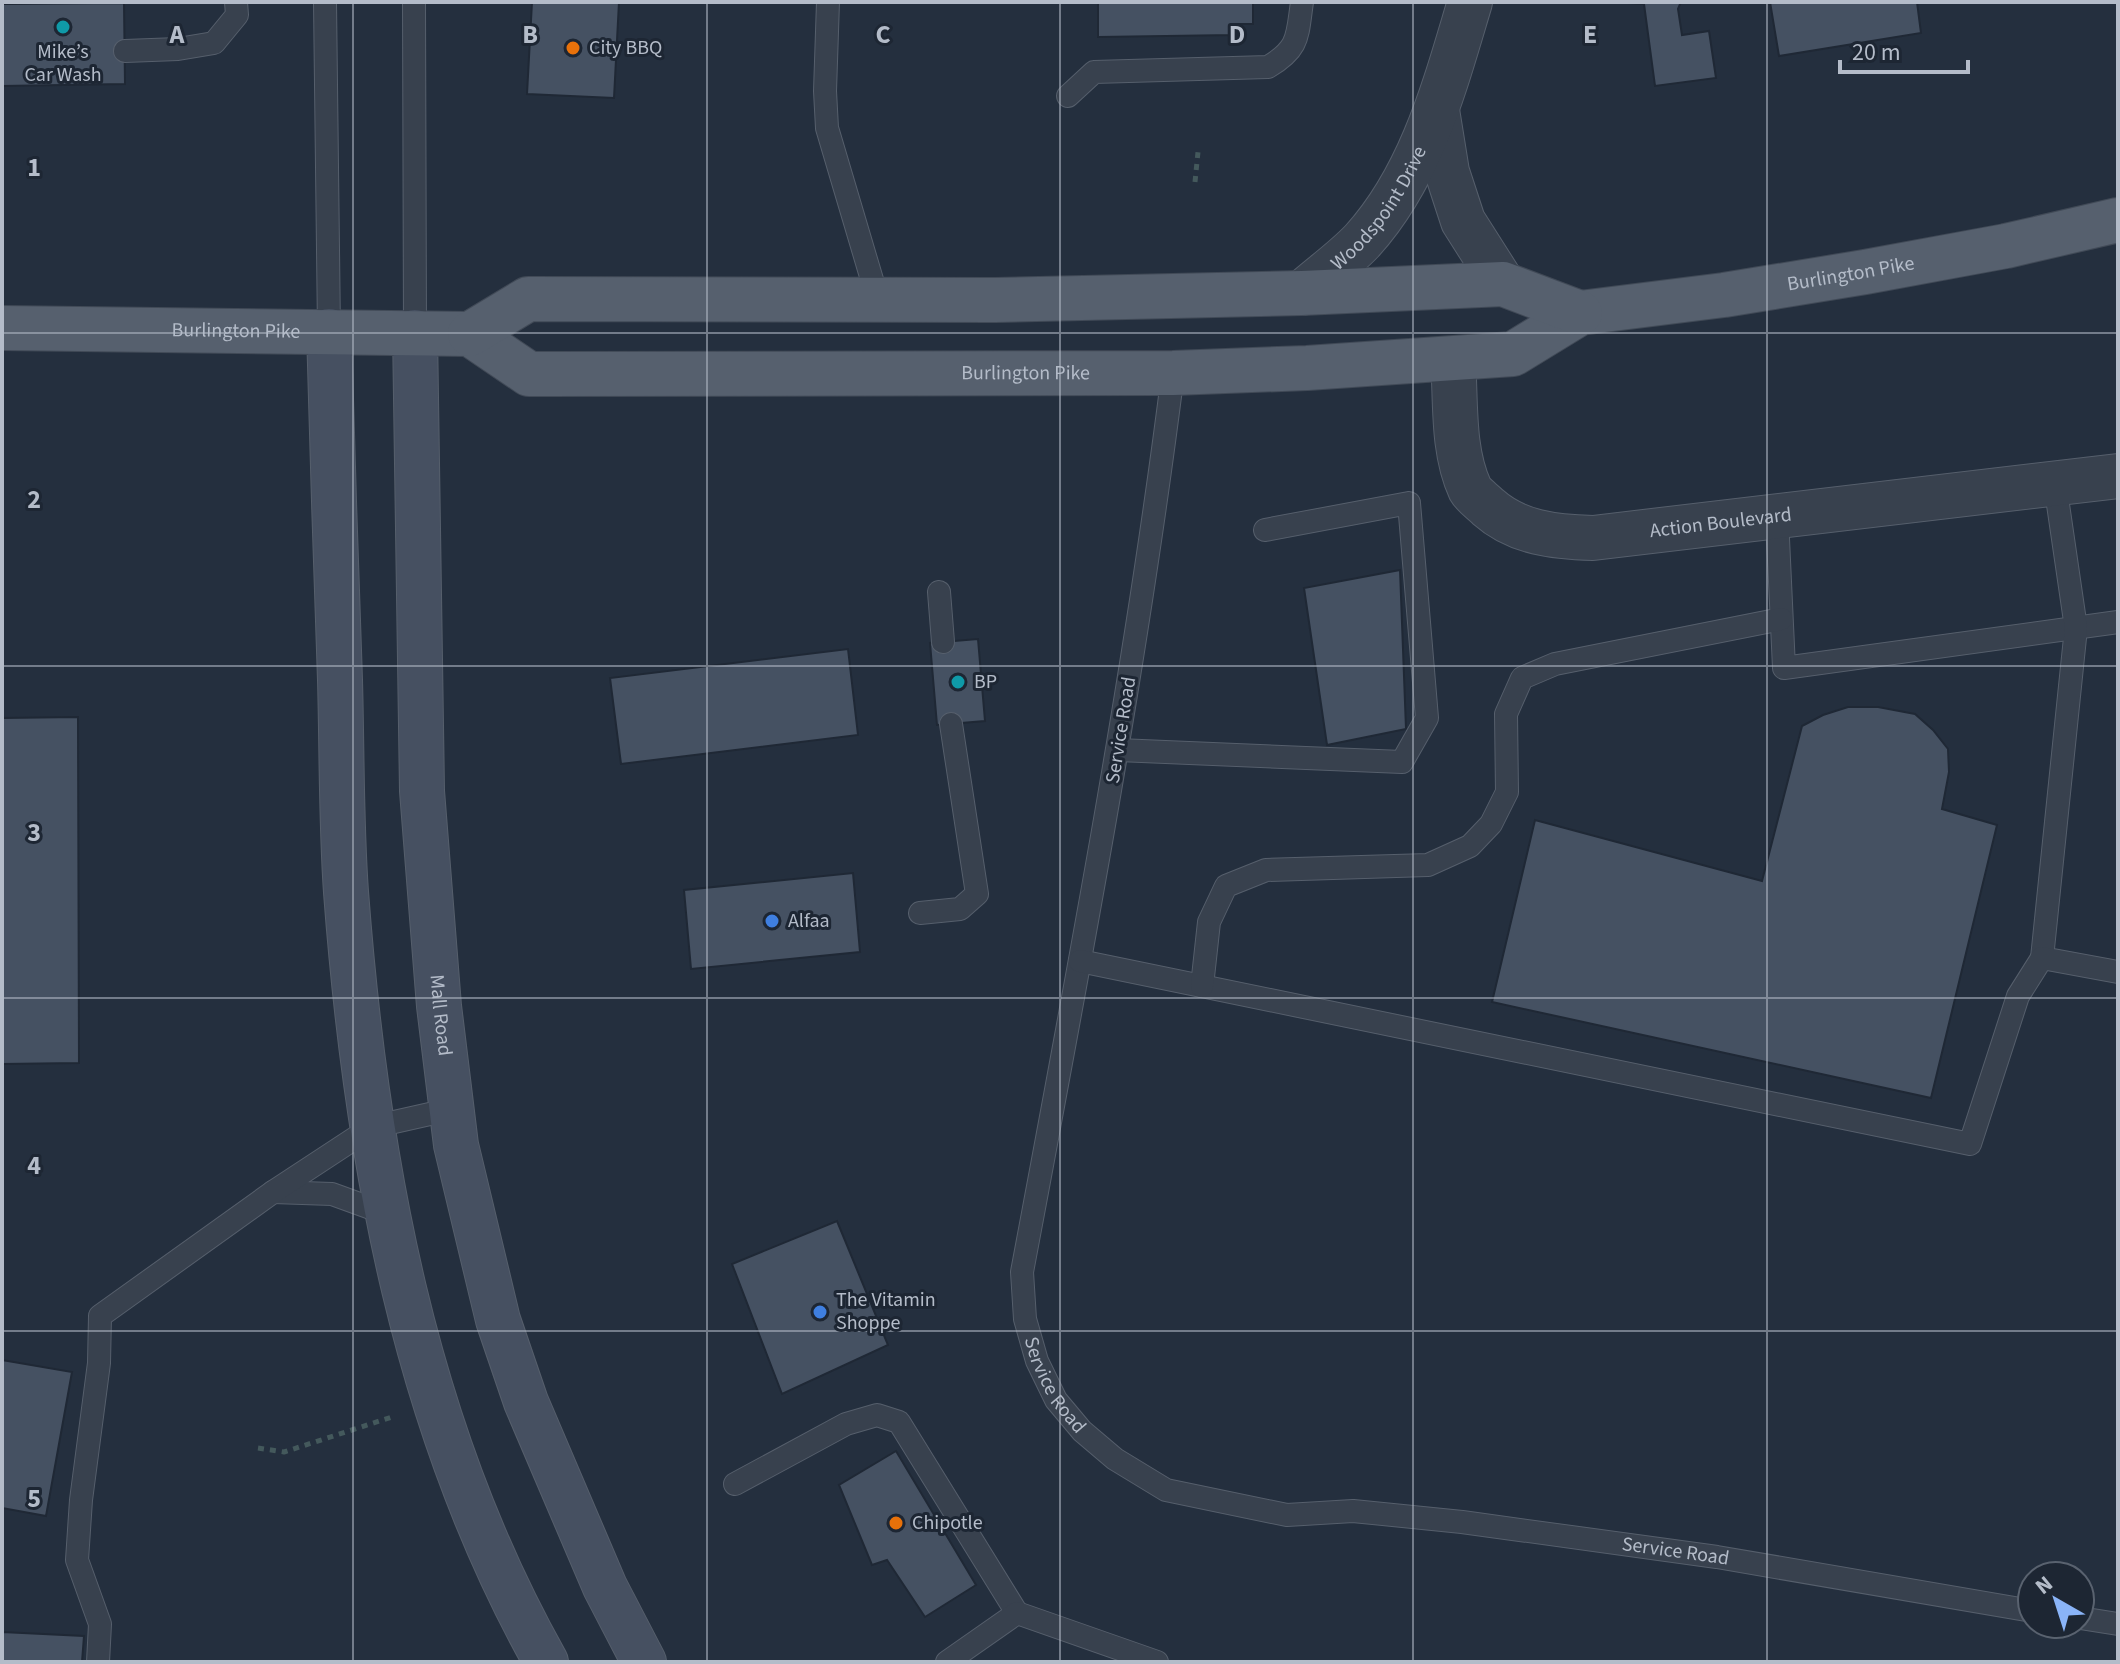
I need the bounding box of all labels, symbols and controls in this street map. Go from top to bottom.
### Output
text: A [169,16,186,53]
text: B [522,16,538,53]
text: C [875,16,891,53]
text: D [1229,16,1245,53]
text: E [1583,16,1597,53]
marker: Mike’s Car Wash [54,18,72,36]
scale bar [1840,24,1968,74]
place label: City BBQ [589,34,662,62]
text: 20 m [1852,35,1901,70]
place label: Mike’s Car Wash [24,38,102,89]
marker: City BBQ [564,39,582,57]
street label: Woodspoint Drive [1325,142,1434,277]
text: 1 [27,149,41,186]
street label: Burlington Pike [1785,249,1917,298]
street label: Burlington Pike [171,316,301,346]
street label: Burlington Pike [961,359,1090,387]
text: 2 [27,481,41,518]
street label: Action Boulevard [1648,501,1793,545]
place label: BP [974,668,997,696]
marker: BP [949,673,967,691]
street label: Service Road [1099,675,1143,785]
text: 3 [27,814,41,851]
place label: Alfaa [788,907,830,935]
marker: Alfaa [763,912,781,930]
street label: Mall Road [423,973,459,1058]
text: 4 [27,1147,41,1184]
place label: The Vitamin Shoppe [836,1286,936,1337]
marker: The Vitamin Shoppe [811,1303,829,1321]
street label: Service Road [1017,1334,1092,1440]
text: 5 [27,1480,41,1517]
place label: Chipotle [912,1509,983,1537]
marker: Chipotle [887,1514,905,1532]
street label: Service Road [1620,1530,1731,1573]
north arrow [2016,1560,2096,1640]
text: N [2028,1568,2060,1602]

